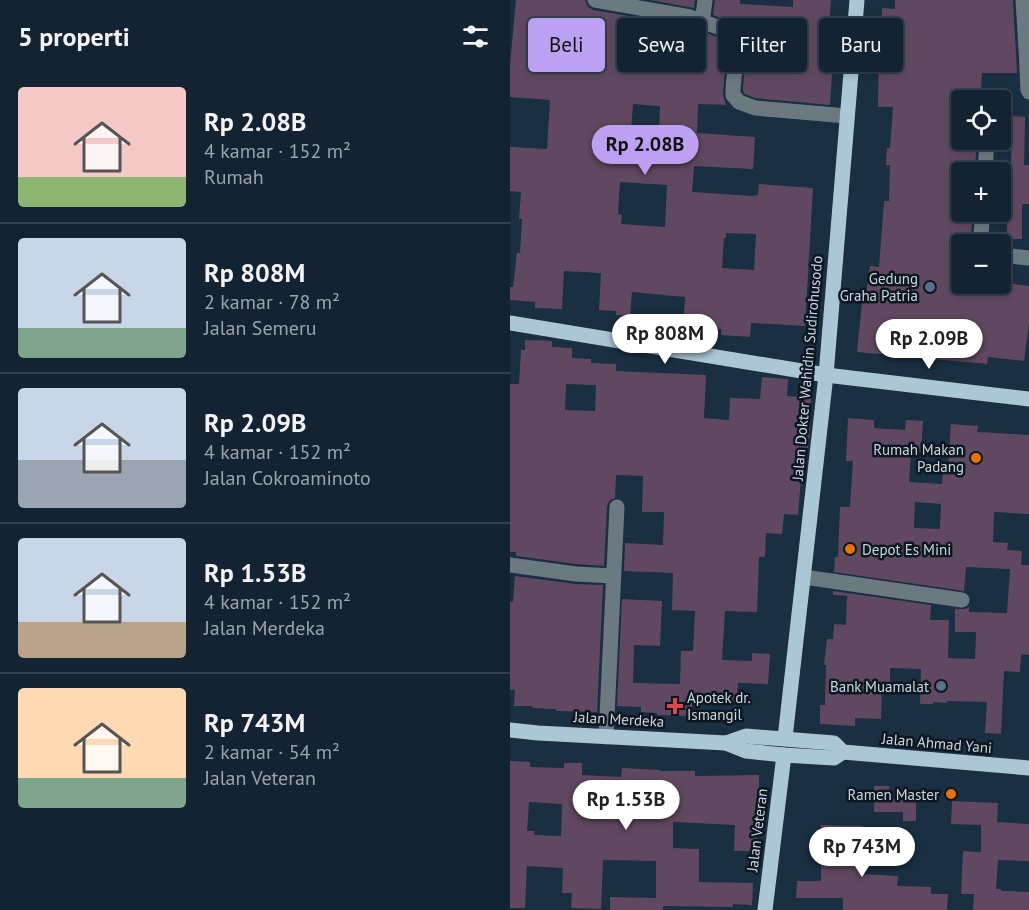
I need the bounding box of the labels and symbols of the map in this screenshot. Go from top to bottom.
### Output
pin: Rp 2.08B [583,125,707,176]
street label: Jalan Dokter Wahidin Sudirohusodo [788,255,826,482]
place label: Gedung Graha Patria [840,269,918,305]
marker: Gedung Graha Patria [923,280,937,294]
pin: Rp 808M [610,314,720,365]
pin: Rp 2.09B [867,319,991,370]
place label: Rumah Makan Padang [873,440,964,476]
marker: Rumah Makan Padang [969,451,983,465]
place label: Depot Es Mini [862,540,951,559]
marker: Depot Es Mini [843,542,857,556]
place label: Bank Muamalat [830,677,929,696]
marker: Bank Muamalat [934,679,948,693]
place label: Apotek dr. Ismangil [687,688,751,724]
marker: Apotek dr. Ismangil [668,699,682,713]
street label: Jalan Merdeka [572,707,665,731]
street label: Jalan Ahmad Yani [880,729,993,757]
pin: Rp 1.53B [564,780,688,831]
place label: Ramen Master [848,785,939,804]
street label: Jalan Veteran [742,787,772,874]
marker: Ramen Master [944,787,958,801]
pin: Rp 743M [807,827,917,878]

